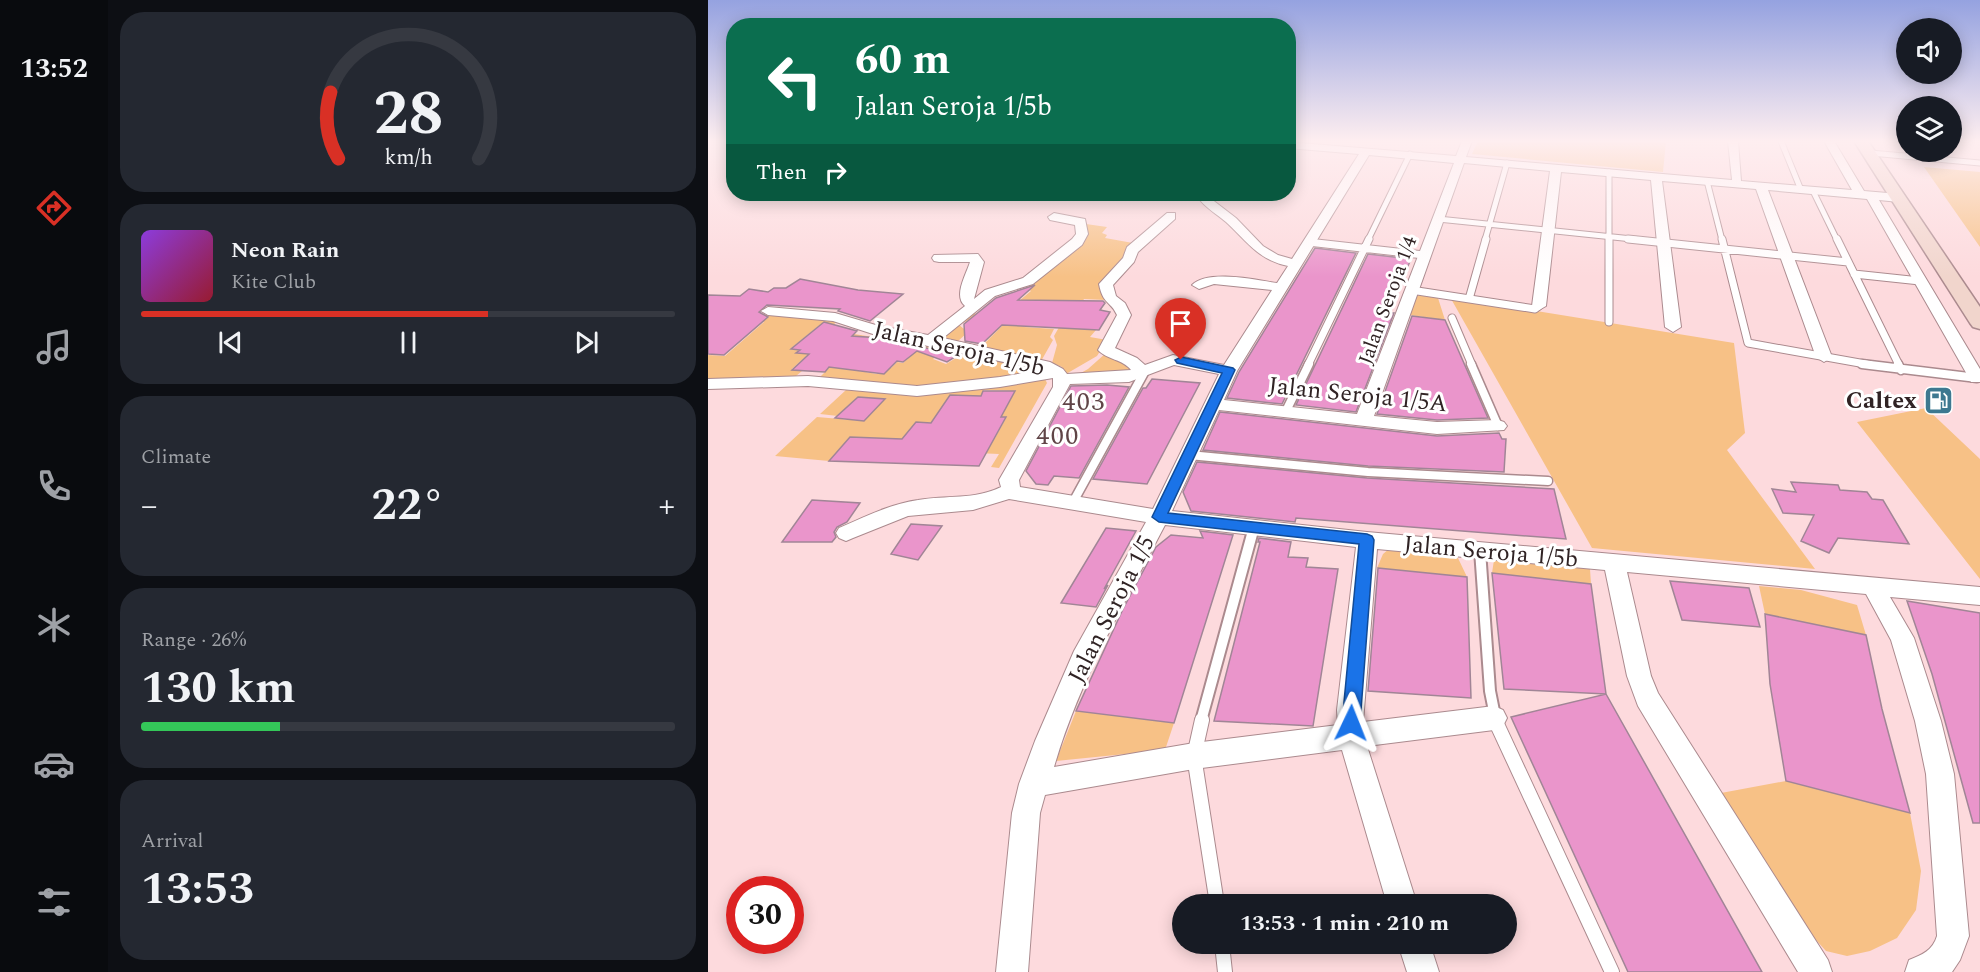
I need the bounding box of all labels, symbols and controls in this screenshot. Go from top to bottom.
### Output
map controls [1896,18,1962,162]
button: sound [1896,18,1962,84]
text: 60 m [855,29,950,92]
icon: left [756,42,834,120]
text: 13:52 [20,48,88,90]
text: 28 [373,67,443,162]
text: Jalan Seroja 1/5b [855,86,1052,128]
button: layers [1896,96,1962,162]
text: km/h [384,141,432,174]
text: Then [756,156,807,189]
icon: right [819,156,852,189]
icon: directions [33,187,75,229]
street label: Jalan Seroja 1/4 [1351,232,1425,369]
text: Neon Rain [231,234,339,267]
text: Kite Club [231,267,316,297]
pin [1155,298,1206,360]
icon: arrive [1164,307,1197,340]
street label: Jalan Seroja 1/5b [869,312,1048,386]
icon: music [33,326,75,368]
icon: previous [214,326,247,359]
icon: pause [392,326,425,359]
icon: next [570,326,603,359]
street label: Jalan Seroja 1/5A [1267,368,1449,422]
district label: 403 [1062,382,1106,422]
place label: Caltex [1846,383,1917,419]
fuel station icon: Caltex [1922,384,1954,416]
district label: 400 [1036,416,1080,456]
text: Climate [141,442,211,472]
icon: phone [33,465,75,507]
text: 22° [372,471,445,540]
text: − [141,481,158,531]
text: + [659,481,675,531]
street label: Jalan Seroja 1/5b [1402,526,1580,578]
street label: Jalan Seroja 1/5 [1059,529,1165,690]
icon: climate [33,604,75,646]
text: Range · 26% [141,625,246,655]
text: 130 km [141,654,296,723]
position arrow [1319,691,1383,755]
icon: car [33,743,75,785]
text: Arrival [141,826,203,856]
text: 13:53 [141,855,254,924]
speed limit sign: 30 [726,876,804,954]
icon: filters [33,881,75,923]
text: 13:53 · 1 min · 210 m [1240,907,1449,940]

